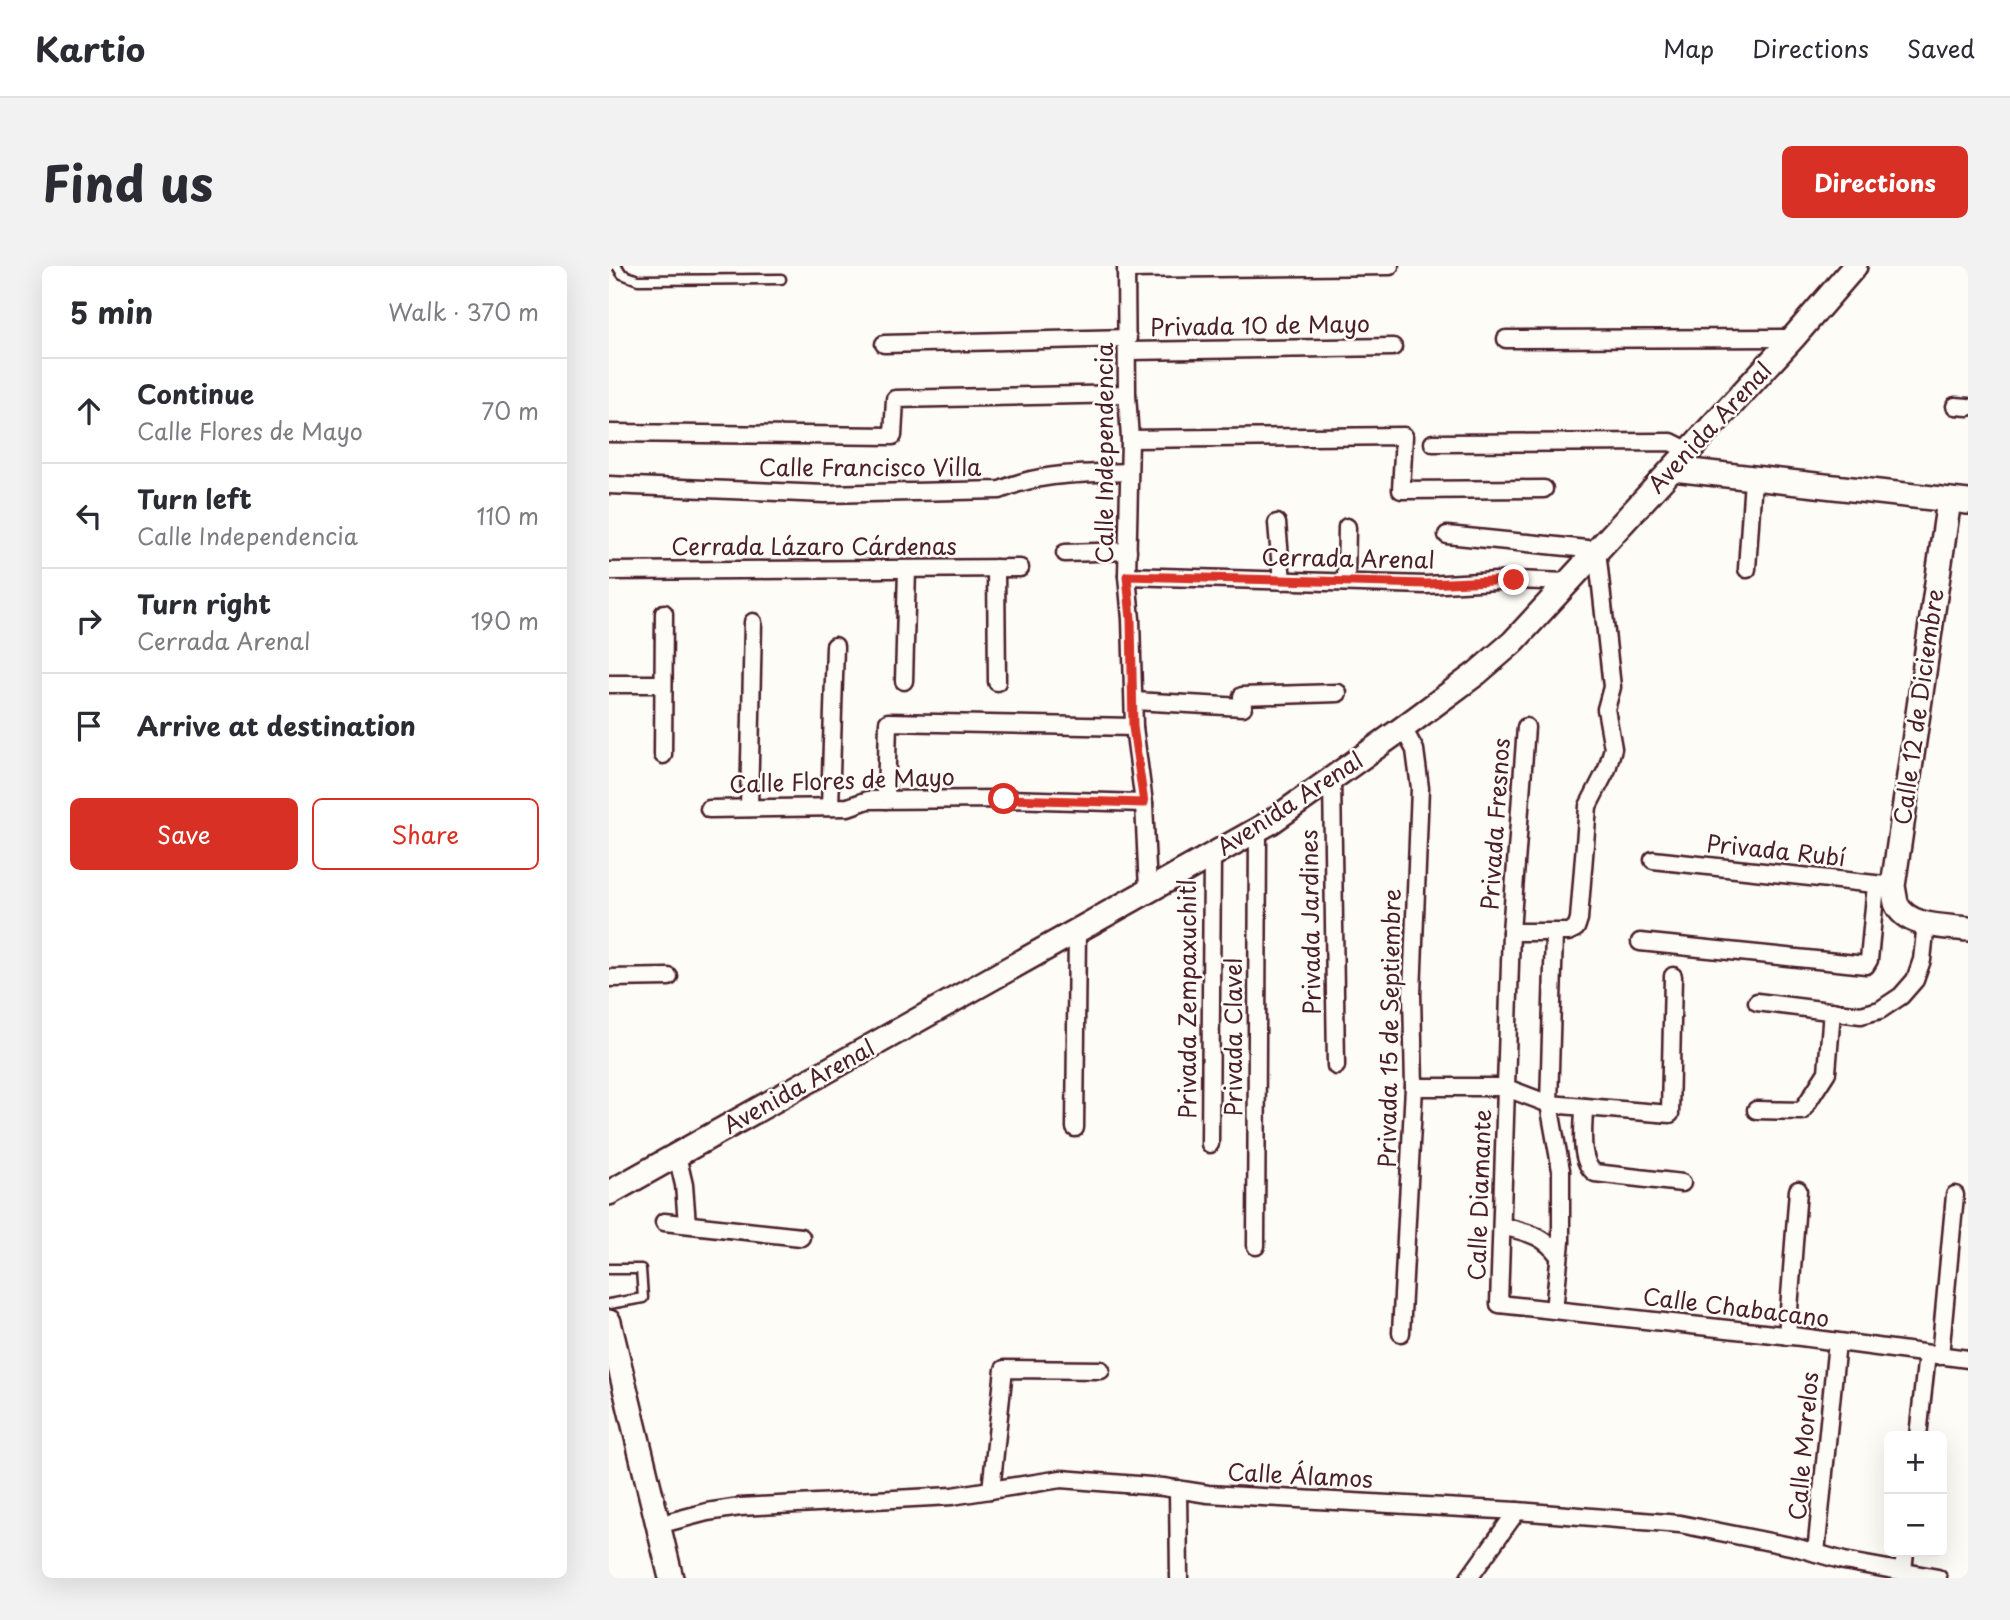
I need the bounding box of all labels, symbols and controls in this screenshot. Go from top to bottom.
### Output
text: Kartio [35,23,145,73]
text: Map [1663,30,1714,66]
text: Directions [1752,30,1869,66]
text: Saved [1907,30,1975,66]
text: Find us [42,145,213,219]
button: Directions [1782,146,1968,218]
text: 5 min [70,289,153,334]
text: Walk · 370 m [388,294,539,329]
street label: Privada 10 de Mayo [1150,305,1370,344]
street label: Calle Independencia [1086,343,1121,563]
street label: Avenida Arenal [1639,353,1779,501]
text: Continue [137,374,254,413]
icon: ahead [70,392,108,430]
text: 70 m [481,393,539,428]
text: Calle Flores de Mayo [137,413,363,448]
street label: Calle Francisco Villa [759,449,982,484]
text: Turn left [137,479,252,518]
icon: left [70,497,108,535]
text: 110 m [477,498,539,533]
text: Calle Independencia [137,518,358,553]
street label: Cerrada Lázaro Cárdenas [671,528,957,563]
street label: Cerrada Arenal [1261,538,1435,577]
route end [1498,564,1529,595]
text: Turn right [137,584,271,623]
street label: Calle 12 de Diciembre [1884,586,1951,827]
icon: right [70,602,108,640]
text: 190 m [471,603,539,638]
text: Cerrada Arenal [137,623,310,658]
text: Arrive at destination [137,706,416,745]
icon: arrive [70,707,108,745]
street label: Privada Fresnos [1471,737,1518,911]
street label: Avenida Arenal [1209,742,1369,863]
street label: Calle Flores de Mayo [728,758,955,801]
route start [988,783,1019,814]
button: Save [70,798,298,870]
button: Share [312,798,539,870]
street label: Privada Rubí [1705,825,1848,874]
street label: Privada Jardines [1290,829,1329,1015]
street label: Privada Zempaxuchitl [1169,879,1204,1119]
street label: Privada 15 de Septiembre [1369,888,1408,1168]
street label: Privada Clavel [1215,958,1250,1116]
street label: Avenida Arenal [716,1030,880,1142]
street label: Calle Diamante [1458,1109,1499,1281]
street label: Calle Chabacano [1641,1278,1831,1335]
street label: Calle Morelos [1779,1370,1826,1522]
map controls [1884,1431,1947,1557]
button: + [1884,1431,1947,1494]
street label: Calle Álamos [1226,1453,1374,1496]
button: − [1884,1494,1947,1557]

